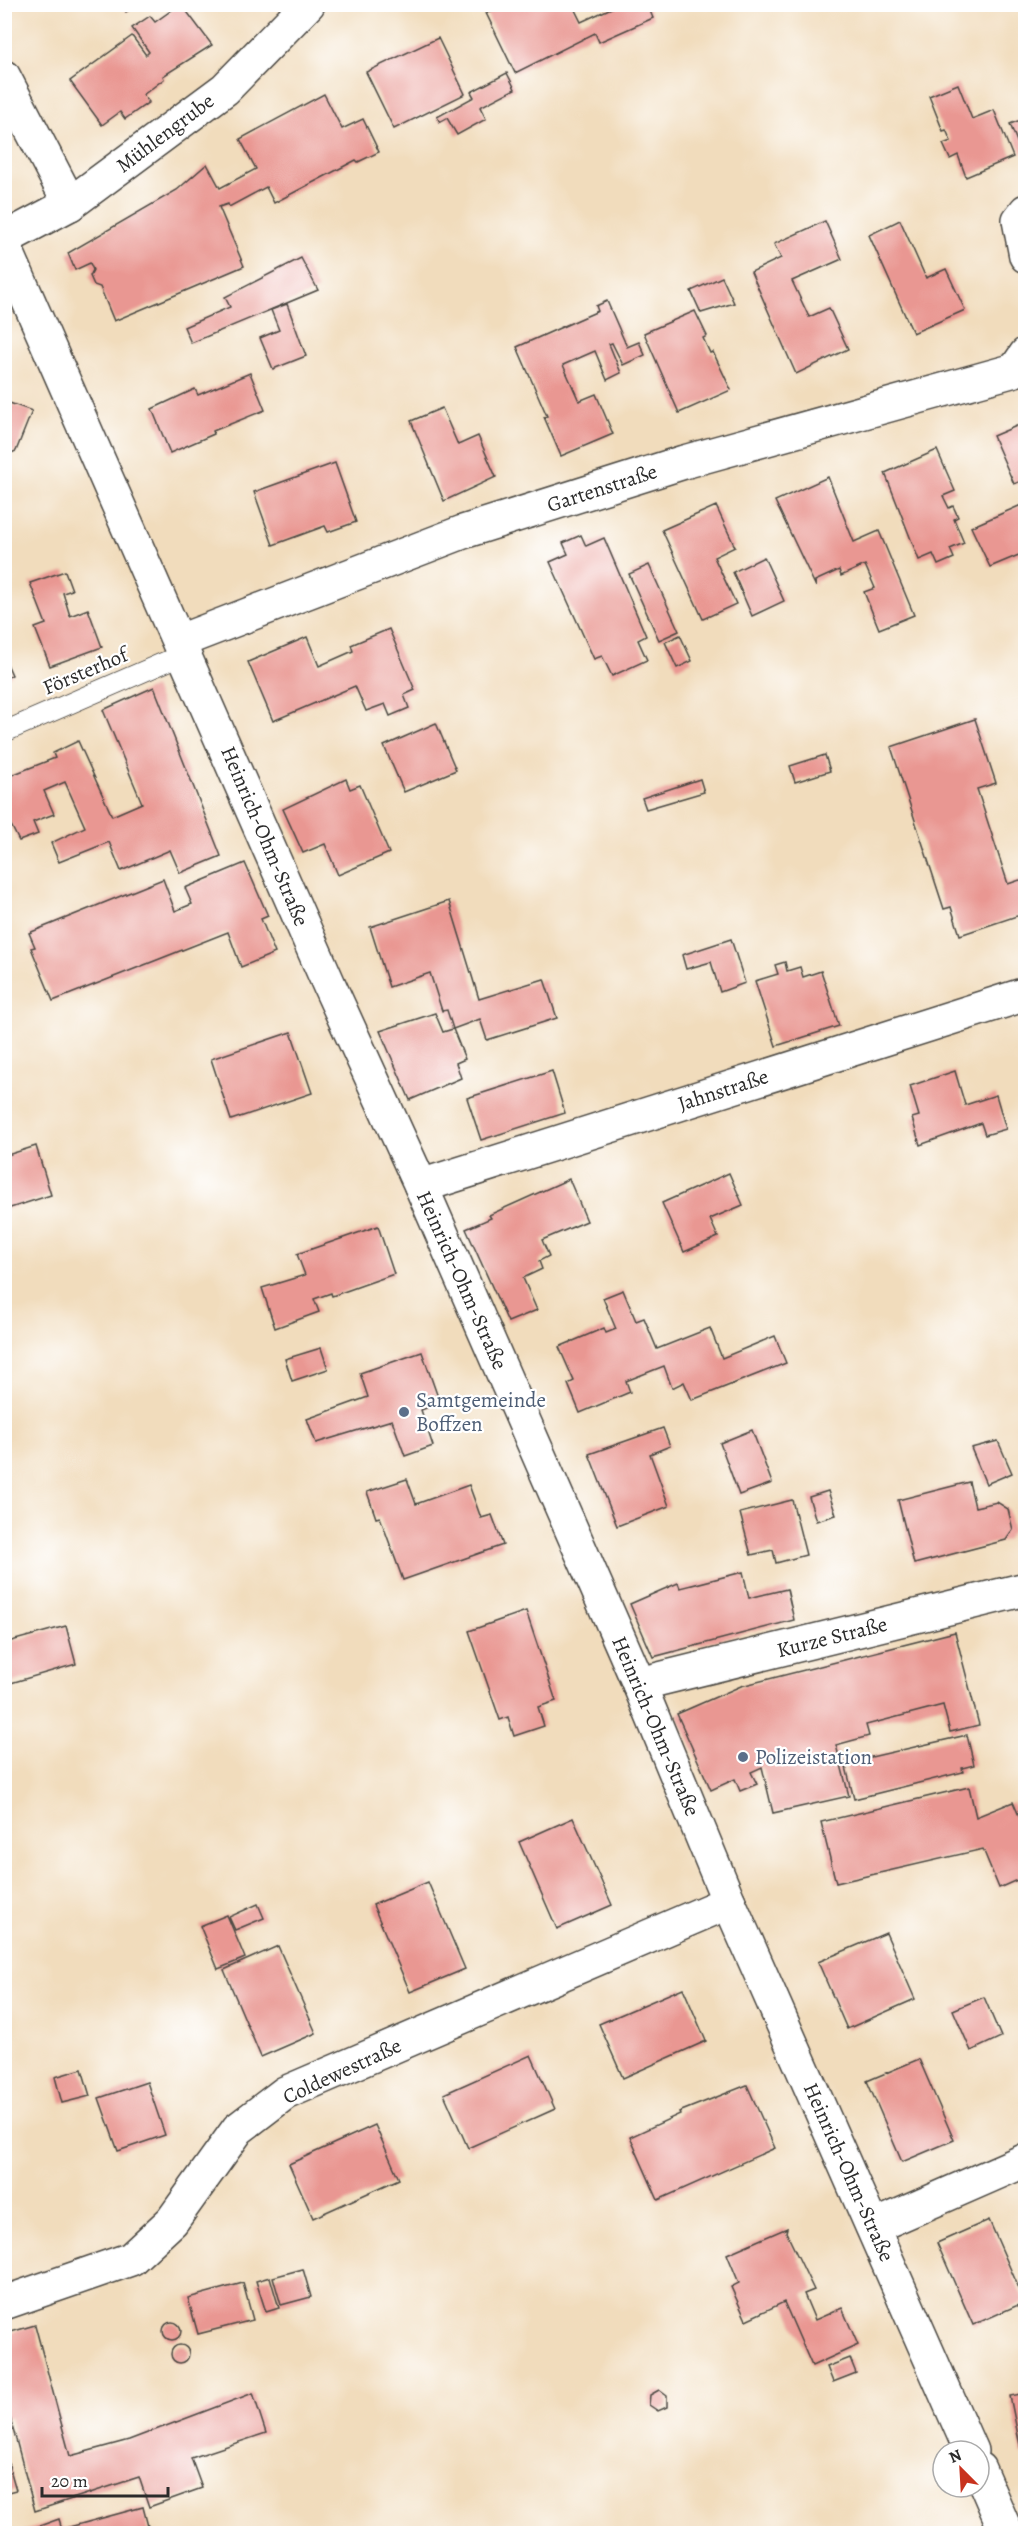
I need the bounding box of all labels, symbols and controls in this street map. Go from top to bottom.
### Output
street label: Mühlengrube [110,87,220,179]
street label: Gartenstraße [543,457,661,519]
street label: Försterhof [38,639,135,701]
street label: Heinrich-Ohm-Straße [214,742,316,930]
street label: Jahnstraße [674,1062,772,1118]
street label: Heinrich-Ohm-Straße [410,1186,514,1374]
place label: Samtgemeinde Boffzen [416,1386,546,1438]
marker: Samtgemeinde Boffzen [397,1405,411,1419]
street label: Kurze Straße [774,1610,890,1664]
street label: Heinrich-Ohm-Straße [605,1632,707,1820]
place label: Polizeistation [755,1743,872,1771]
marker: Polizeistation [736,1750,750,1764]
street label: Coldewestraße [278,2031,406,2111]
street label: Heinrich-Ohm-Straße [797,2078,901,2266]
north arrow [931,2439,991,2499]
text: N [946,2444,965,2469]
scale bar [42,2460,168,2498]
text: 20 m [51,2469,88,2493]

